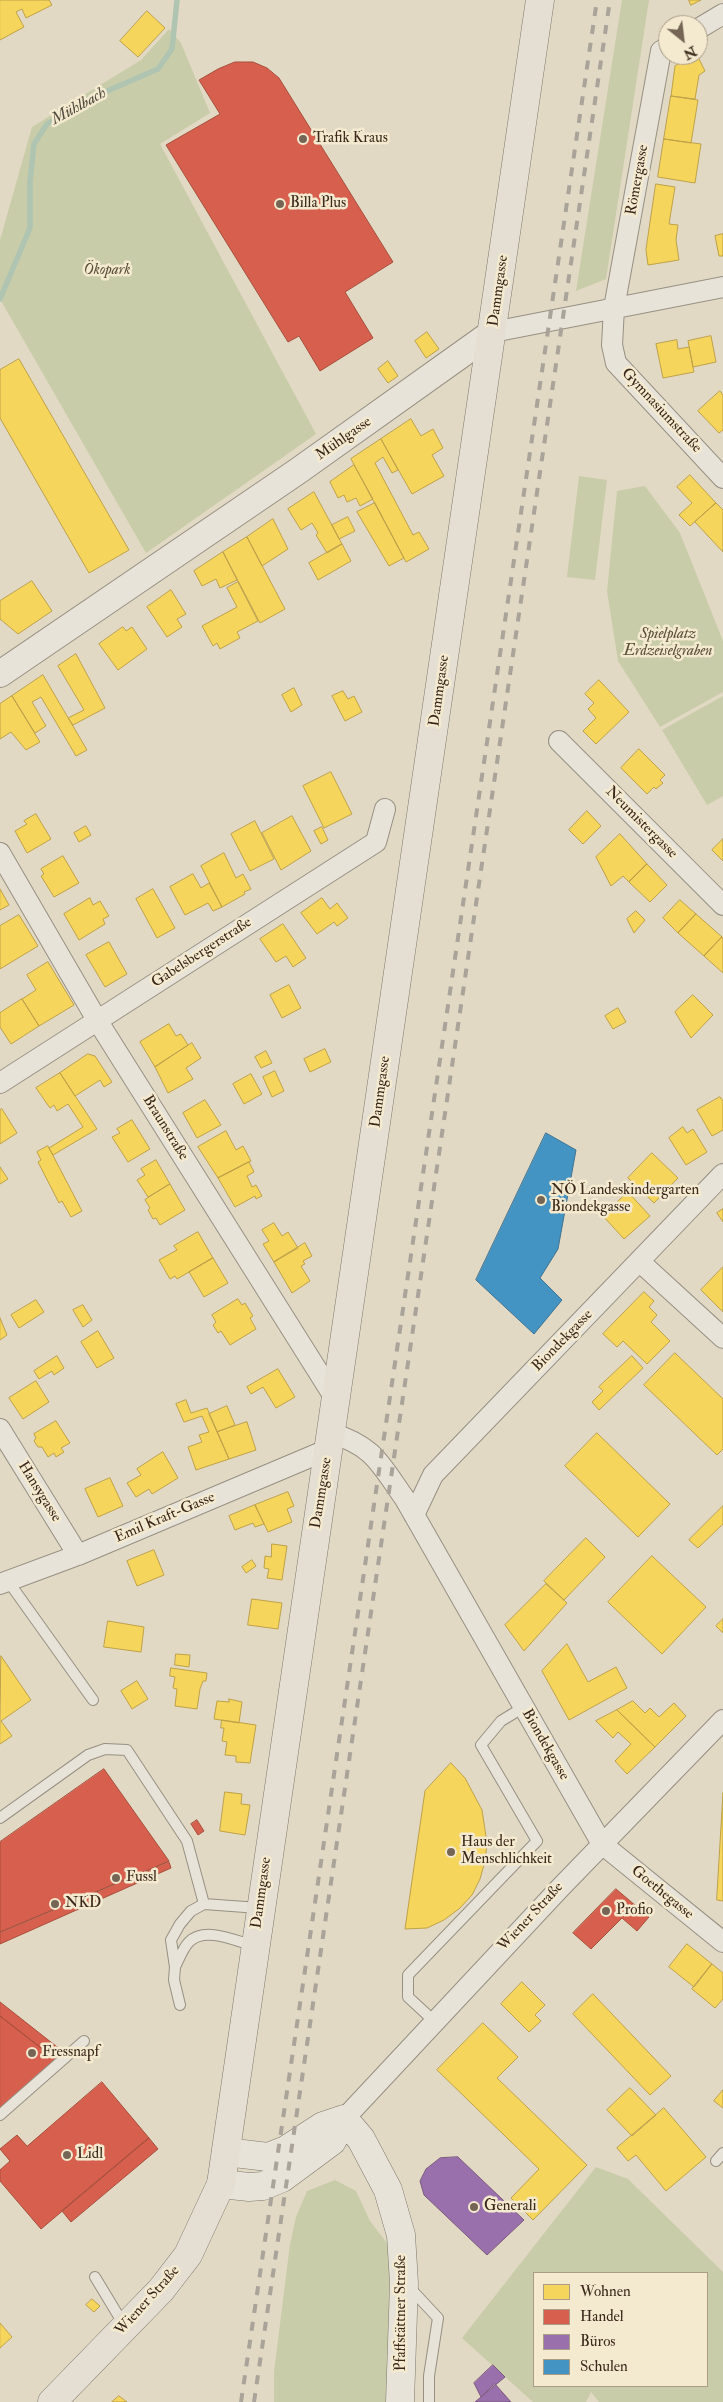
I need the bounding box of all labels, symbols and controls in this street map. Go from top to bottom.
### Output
north arrow [658,15,708,65]
text: N [680,42,700,63]
water label: Mühlbach [48,84,110,130]
place label: Trafik Kraus [313,130,388,148]
marker: Trafik Kraus [297,133,309,145]
street label: Römergasse [623,143,653,217]
place label: Billa Plus [290,195,346,213]
marker: Billa Plus [274,198,286,210]
street label: Dammgasse [485,254,513,328]
park label: Ökopark [84,262,130,280]
street label: Gymnasiumstraße [617,365,705,457]
street label: Mühlgasse [313,413,375,465]
park label: Spielplatz Erdzeiselgraben [624,626,712,661]
street label: Dammgasse [426,654,454,728]
street label: Neumistergasse [601,783,681,863]
street label: Gabelsbergerstraße [148,914,256,992]
street label: Dammgasse [367,1055,395,1129]
street label: Braunstraße [138,1092,192,1164]
place label: NÖ Landeskindergarten Biondekgasse [551,1182,699,1217]
marker: NÖ Landeskindergarten Biondekgasse [535,1194,547,1206]
street label: Biondekgasse [529,1306,597,1376]
street label: Dammgasse [307,1456,337,1530]
street label: Hansygasse [13,1458,65,1526]
street label: Emil Kraft-Gasse [112,1489,218,1547]
street label: Biondekgasse [517,1706,573,1784]
place label: Haus der Menschlichkeit [461,1834,552,1869]
marker: Haus der Menschlichkeit [445,1846,457,1858]
street label: Dammgasse [248,1856,276,1930]
street label: Goethegasse [627,1862,697,1924]
place label: Fussl [126,1869,157,1887]
marker: Fussl [110,1872,122,1884]
street label: Wiener Straße [495,1879,567,1955]
place label: NKD [65,1895,101,1913]
marker: NKD [49,1898,61,1910]
place label: Profio [616,1902,653,1920]
marker: Profio [600,1905,612,1917]
place label: Fressnapf [42,2044,99,2062]
marker: Fressnapf [26,2047,38,2059]
place label: Lidl [77,2146,103,2164]
marker: Lidl [61,2149,73,2161]
place label: Generali [484,2198,536,2216]
marker: Generali [468,2201,480,2213]
street label: Pfaffstättner Straße [393,2255,411,2371]
street label: Wiener Straße [112,2262,184,2340]
legend [533,2272,708,2387]
text: Wohnen [580,2282,631,2301]
text: Handel [580,2307,624,2326]
text: Büros [580,2332,616,2351]
text: Schulen [580,2357,628,2376]

